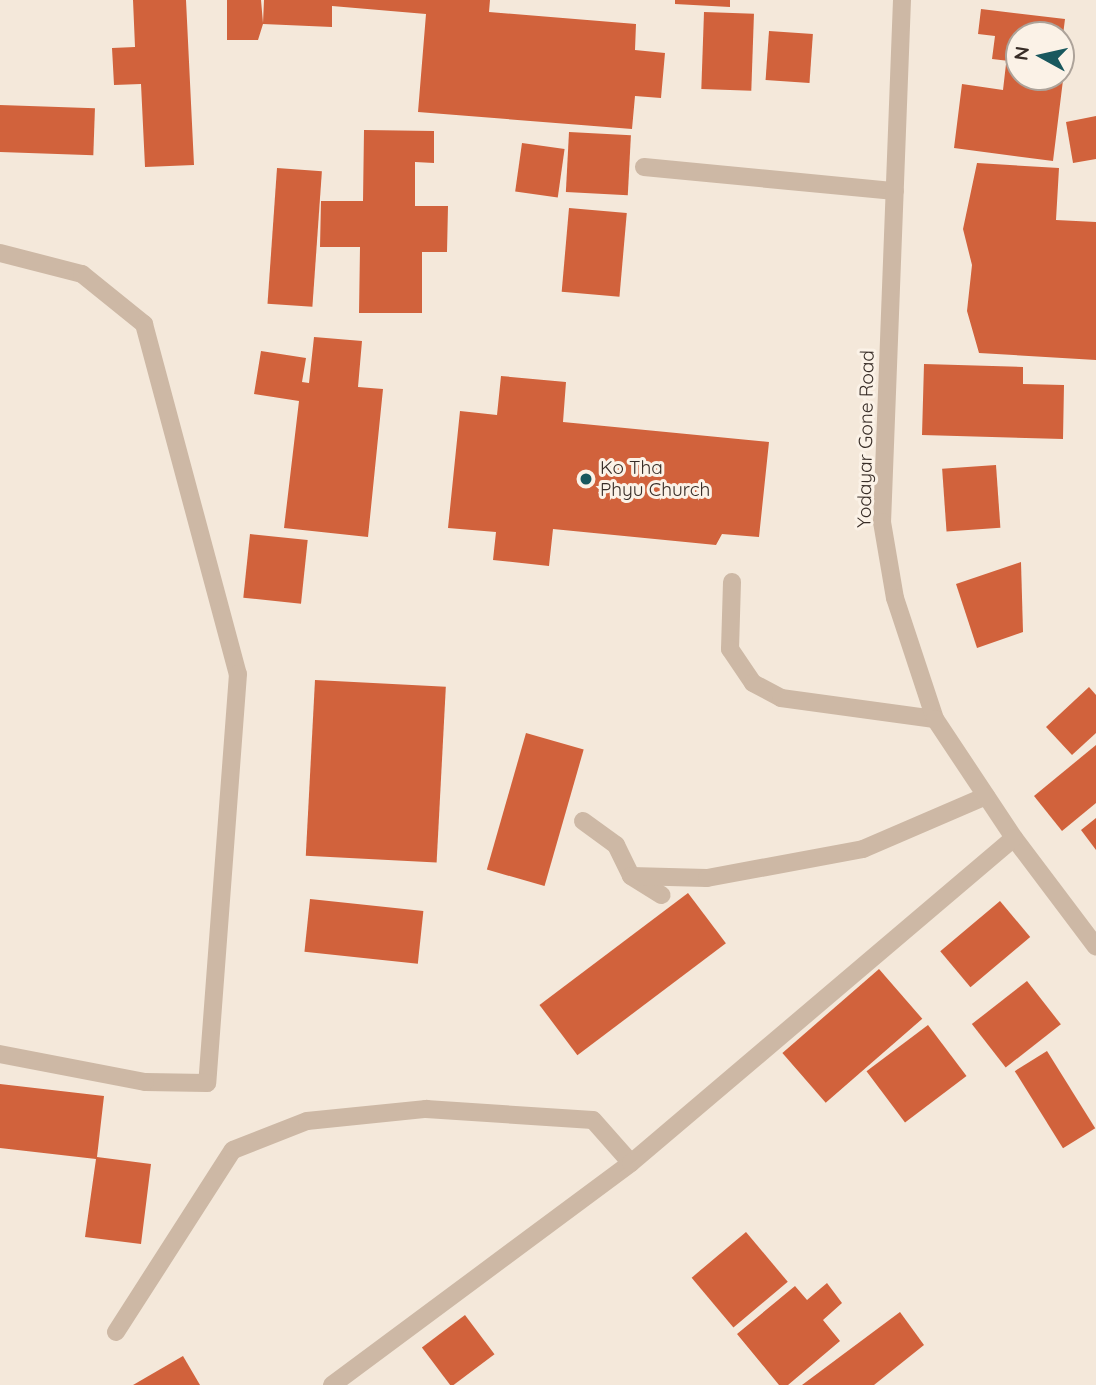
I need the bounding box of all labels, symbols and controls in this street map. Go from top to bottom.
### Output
north arrow [1005,21,1075,91]
text: N [1008,45,1034,62]
street label: Yodayar Gone Road [853,350,879,528]
place label: Ko Tha Phyu Church [600,457,710,501]
marker: Ko Tha Phyu Church [578,471,594,487]

